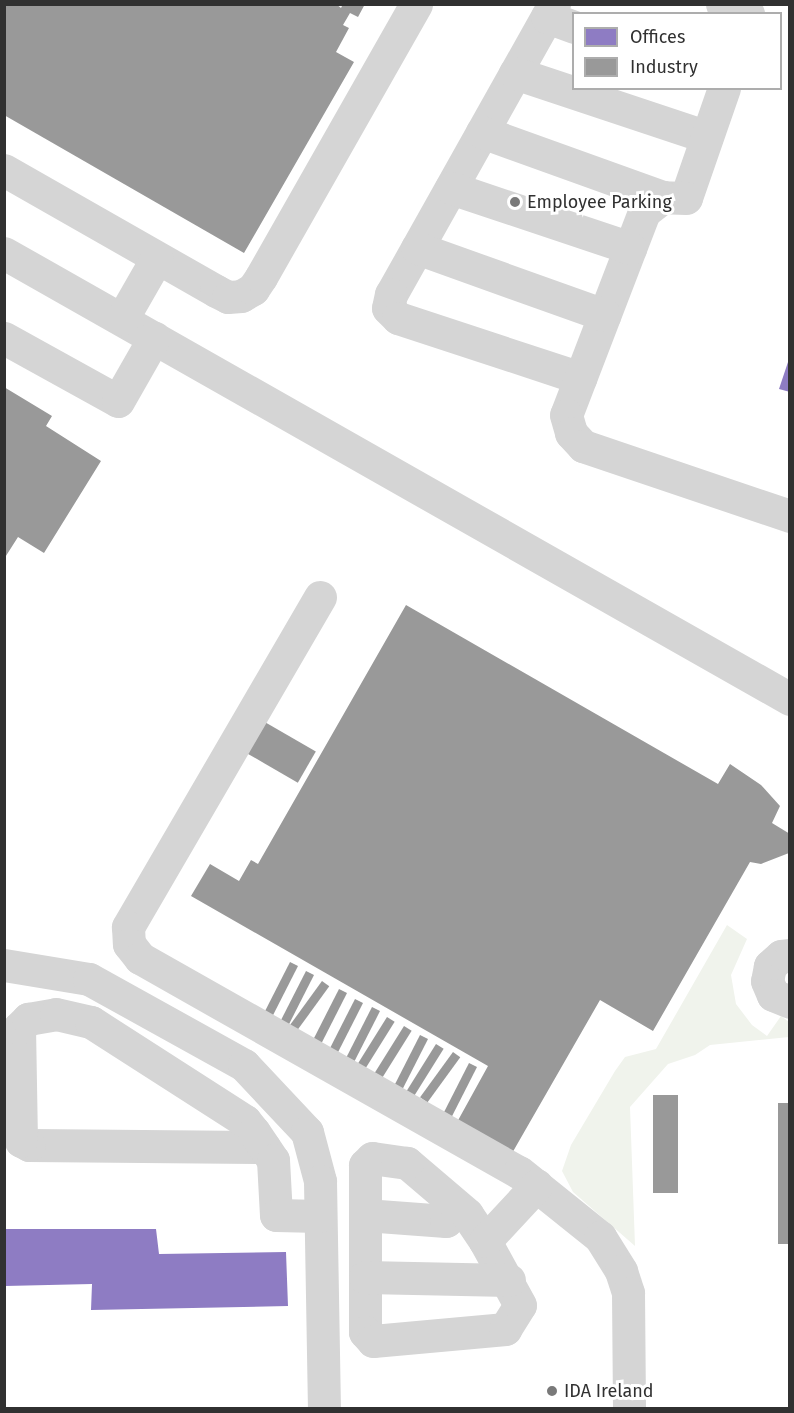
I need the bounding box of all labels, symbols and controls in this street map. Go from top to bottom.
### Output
legend [572,12,782,90]
text: Offices [630,26,685,48]
text: Industry [630,56,698,78]
place label: Employee Parking [527,191,672,213]
marker: Employee Parking [508,195,522,209]
place label: IDA Ireland [564,1380,654,1402]
marker: IDA Ireland [545,1384,559,1398]

